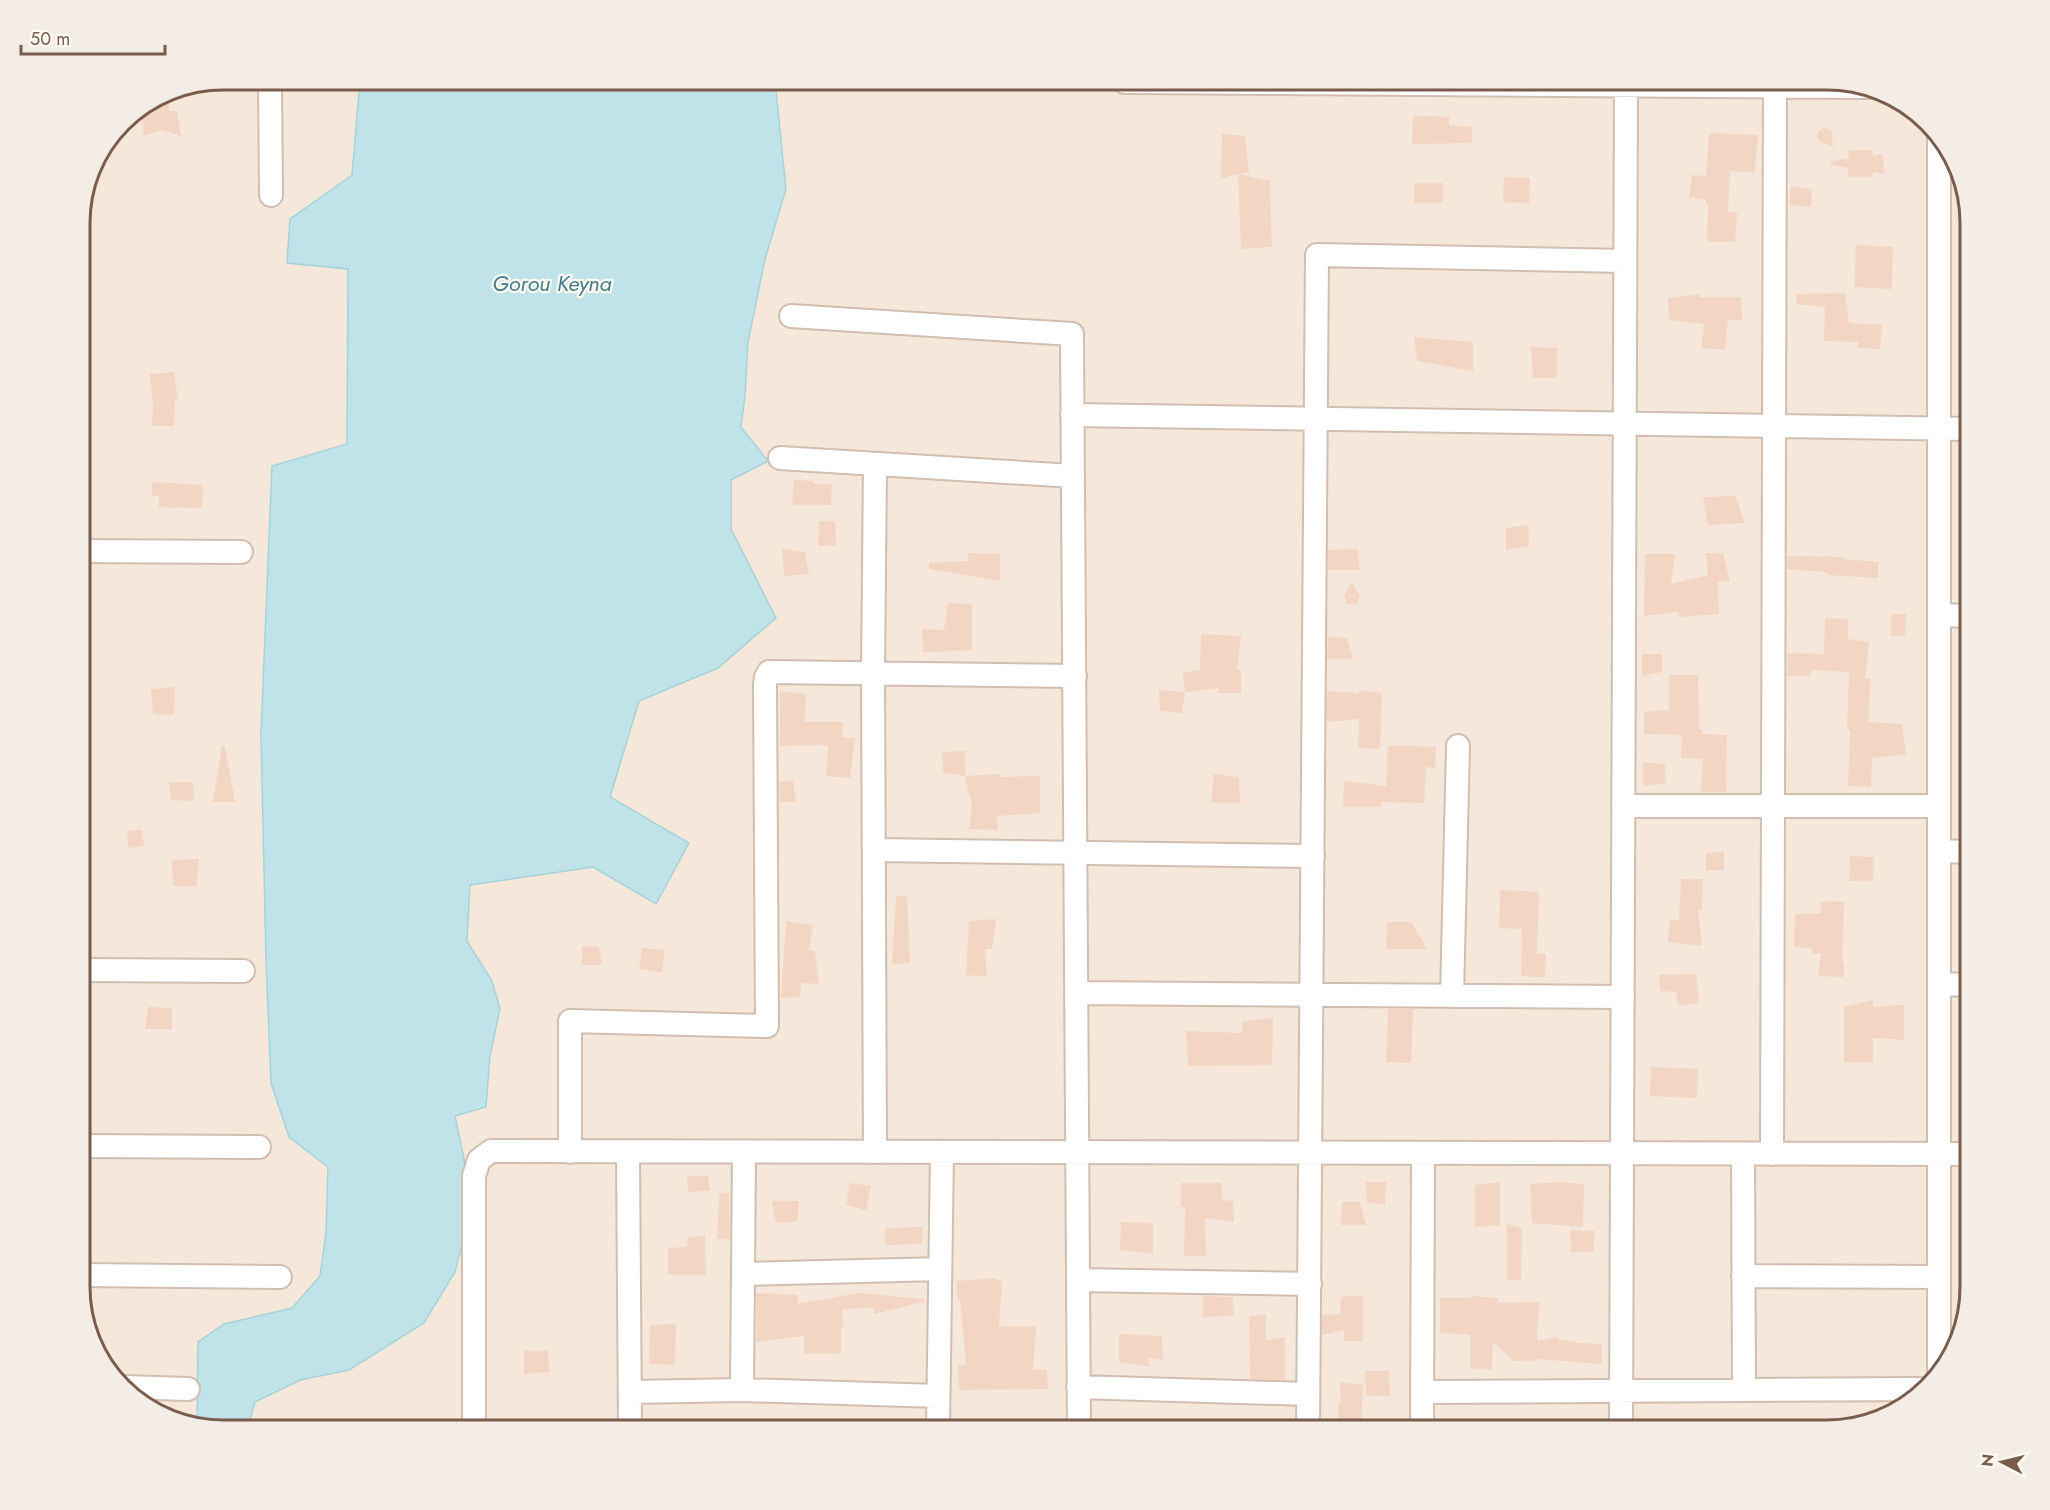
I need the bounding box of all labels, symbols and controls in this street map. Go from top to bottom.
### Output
scale bar [21,18,165,56]
text: 50 m [30,26,70,52]
water label: Gorou Keyna [492,267,612,299]
north arrow [1972,1432,2032,1492]
text: N [1975,1453,2000,1468]

